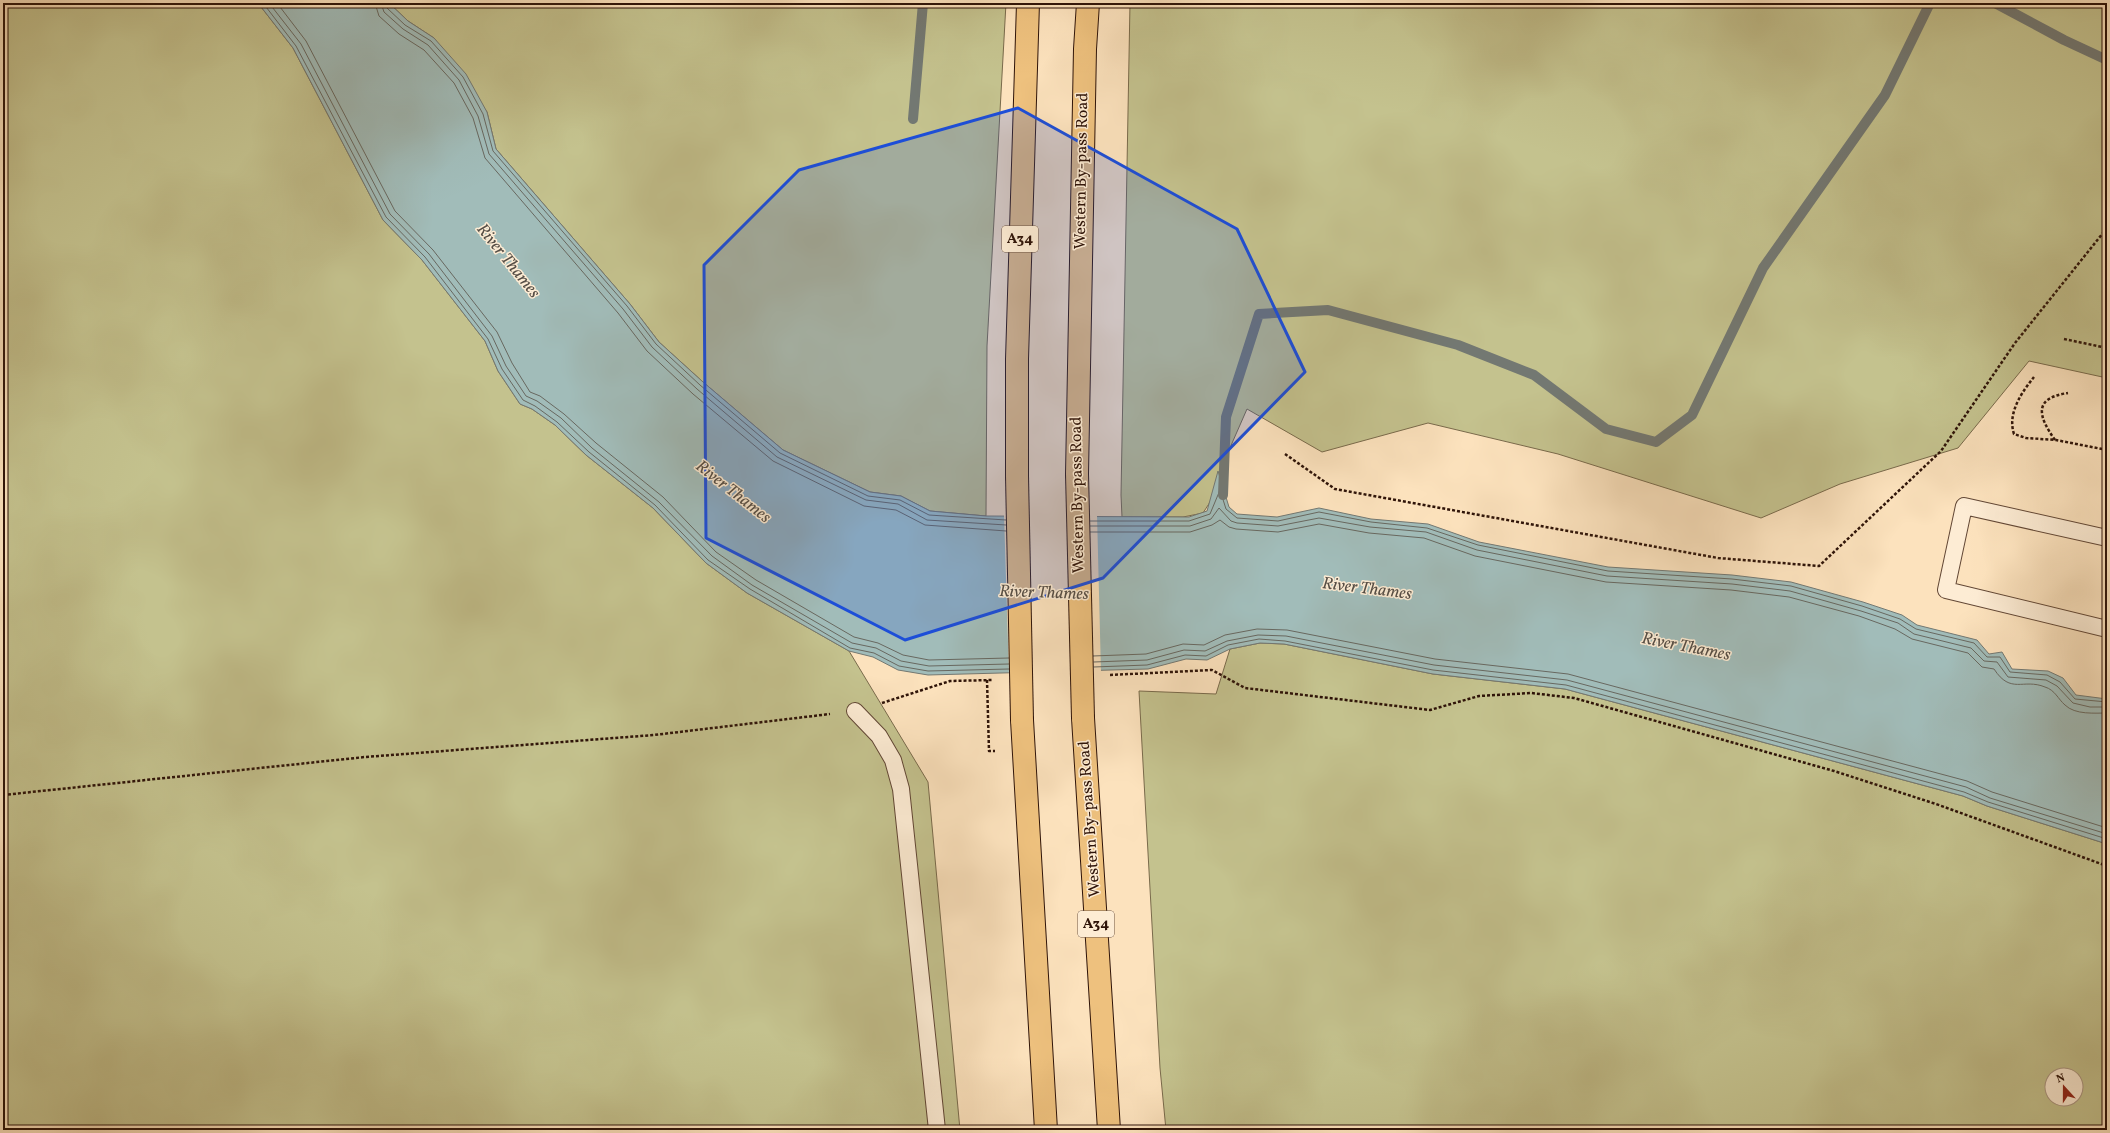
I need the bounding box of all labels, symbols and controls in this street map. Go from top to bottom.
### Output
street label: Western By-pass Road [1070,92,1094,250]
water label: River Thames [471,219,545,303]
road number: A34 [1002,226,1038,252]
street label: Western By-pass Road [1066,416,1090,574]
water label: River Thames [690,455,776,529]
water label: River Thames [1321,572,1413,606]
water label: River Thames [999,580,1089,606]
water label: River Thames [1640,627,1732,667]
street label: Western By-pass Road [1074,740,1106,898]
road number: A34 [1078,911,1114,937]
north arrow [2044,1067,2084,1107]
text: N [2055,1071,2067,1087]

